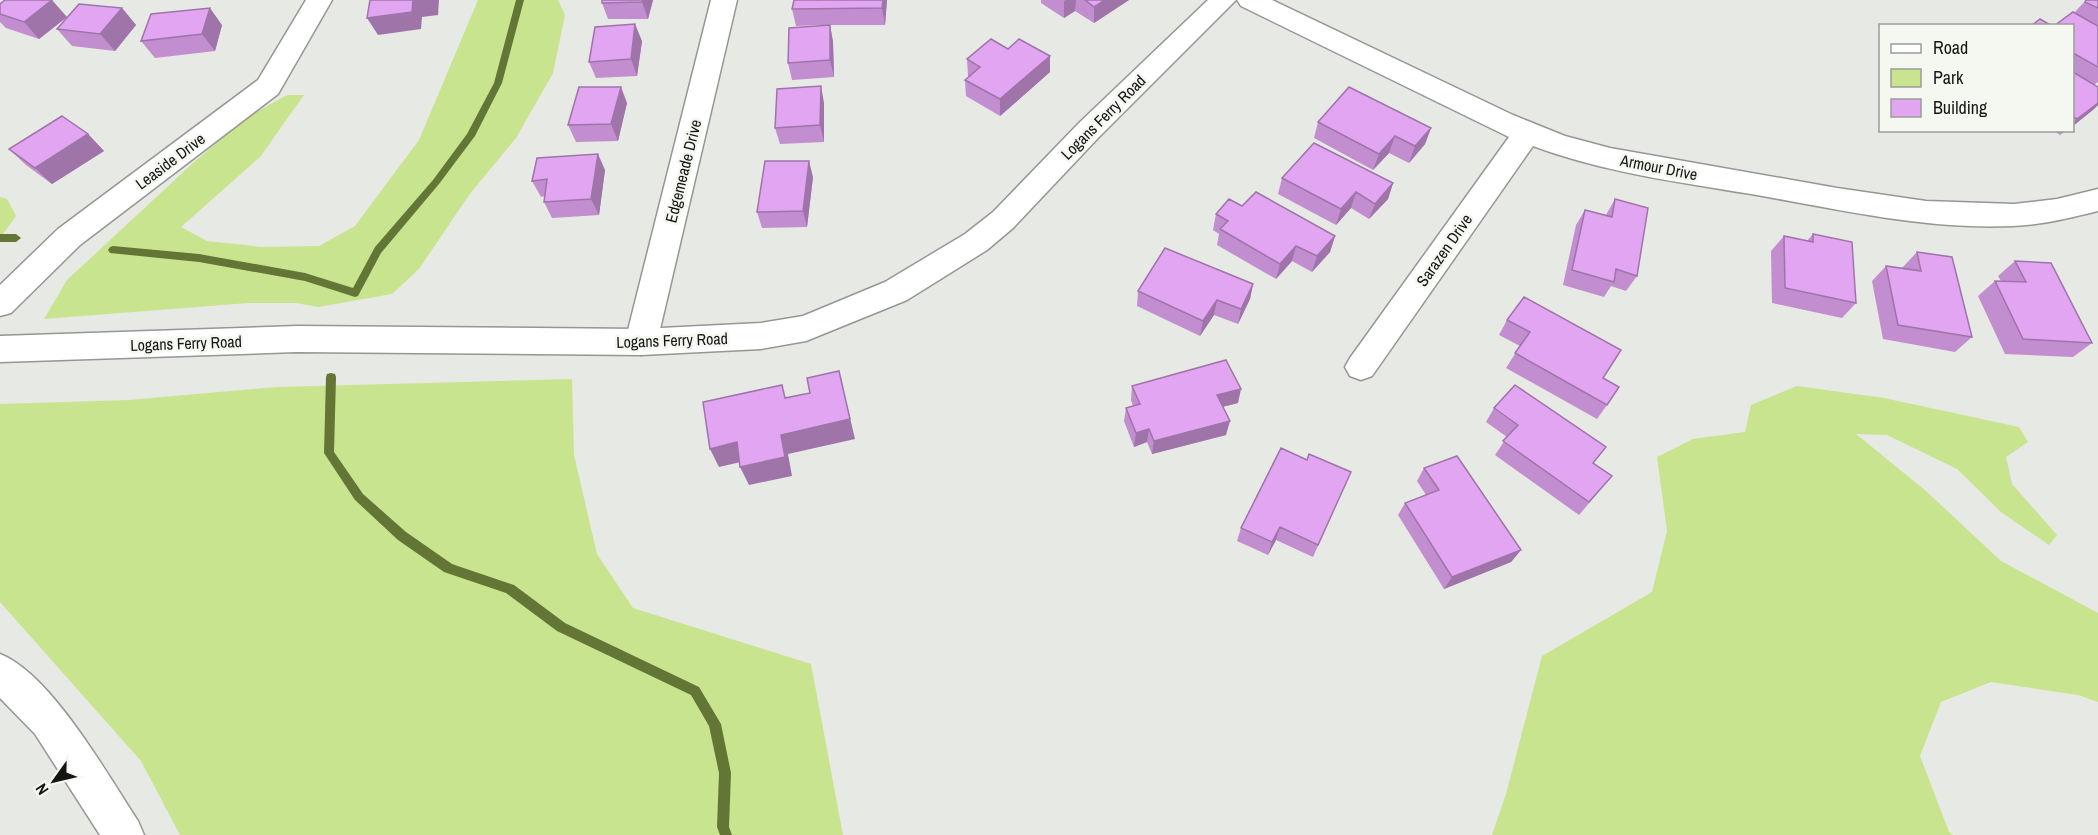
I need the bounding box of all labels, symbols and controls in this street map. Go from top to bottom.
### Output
legend [1879,24,2074,132]
text: Road [1933,35,1968,60]
text: Park [1933,65,1964,90]
street label: Logans Ferry Road [1056,70,1150,164]
text: Building [1933,95,1988,120]
street label: Edgemeade Drive [660,117,706,225]
street label: Leaside Drive [131,128,209,194]
street label: Armour Drive [1618,149,1699,185]
street label: Sarazen Drive [1411,209,1477,291]
street label: Logans Ferry Road [616,327,728,353]
street label: Logans Ferry Road [130,330,242,356]
north arrow [24,751,84,811]
text: N [30,779,53,799]

